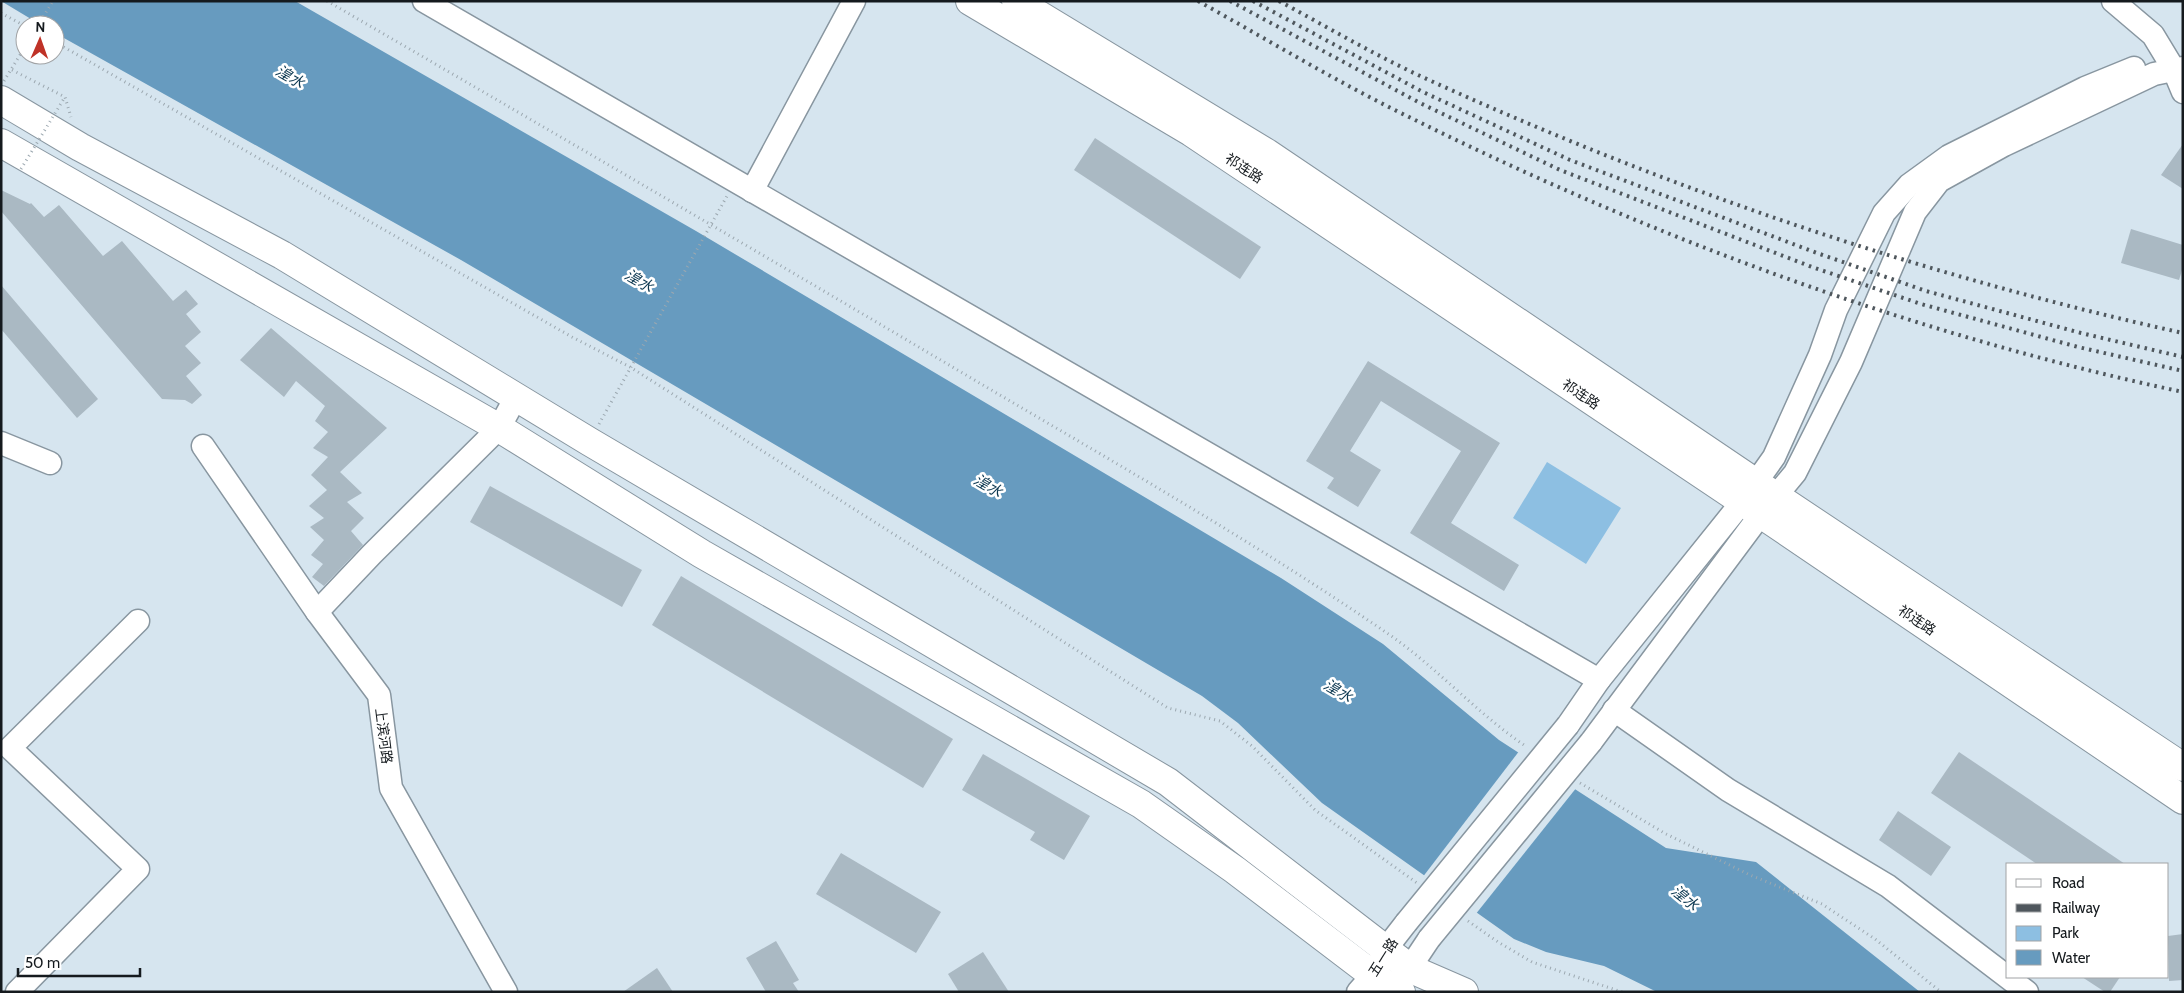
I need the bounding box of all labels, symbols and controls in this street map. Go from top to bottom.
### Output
north arrow [15,15,65,65]
text: N [35,18,46,36]
water label: 湟水 [273,62,308,93]
street label: 祁连路 [1221,149,1267,187]
water label: 湟水 [622,266,657,297]
street label: 祁连路 [1559,375,1603,413]
water label: 湟水 [971,471,1006,502]
street label: 祁连路 [1895,601,1939,639]
water label: 湟水 [1321,676,1356,707]
street label: 上滨河路 [372,707,396,765]
legend [2006,863,2169,978]
text: Road [2052,874,2085,892]
water label: 湟水 [1668,882,1703,915]
text: Railway [2052,899,2101,917]
text: Park [2052,924,2079,942]
street label: 五一路 [1364,934,1402,980]
scale bar [18,946,140,978]
text: Water [2052,949,2090,967]
text: 50 m [25,954,60,972]

